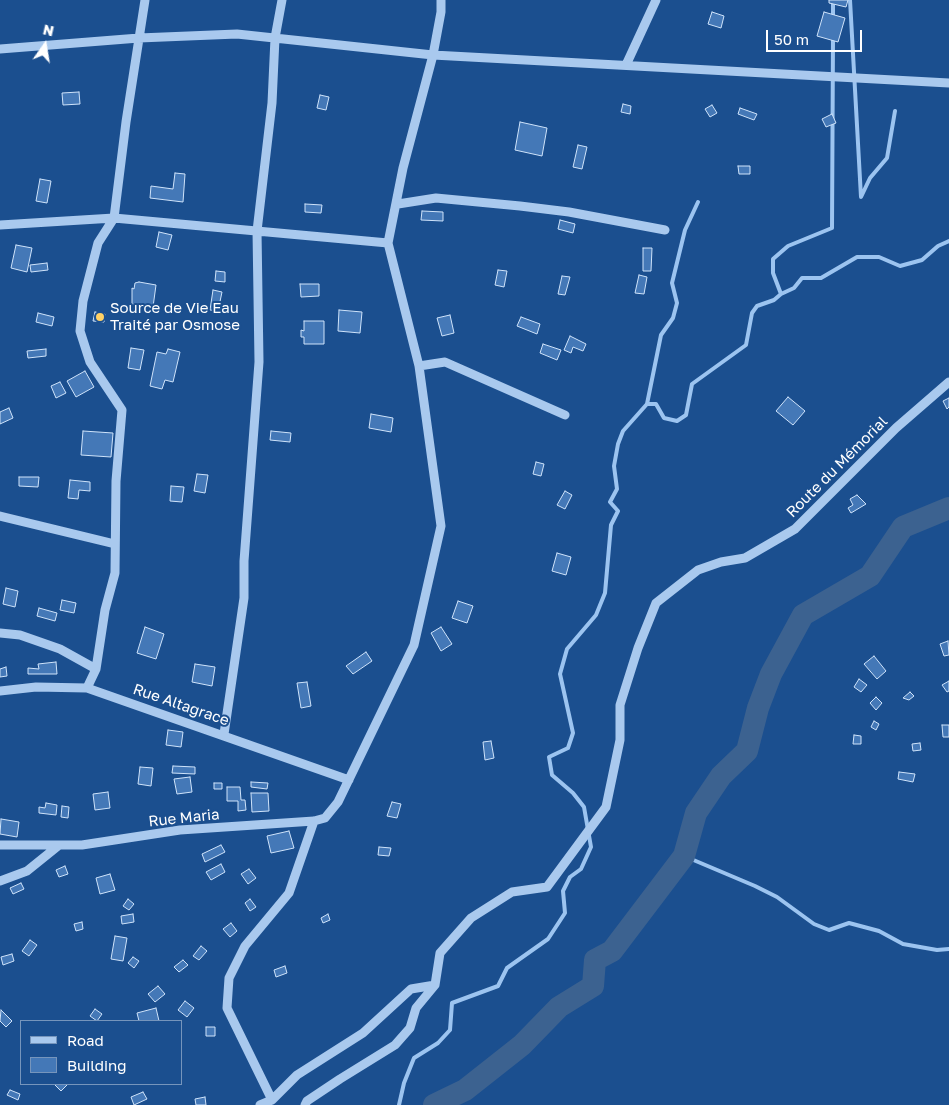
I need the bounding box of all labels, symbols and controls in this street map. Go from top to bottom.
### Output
north arrow [20,20,70,70]
text: N [41,20,56,39]
scale bar [769,20,865,52]
text: 50 m [774,30,809,48]
place label: Source de Vie Eau Traité par Osmose [110,299,240,334]
marker: Source de Vie Eau Traité par Osmose [94,311,106,323]
street label: Route du Mémorial [783,413,891,521]
street label: Rue Altagrace [131,680,231,730]
street label: Rue Maria [148,805,220,831]
legend [20,1020,182,1085]
text: Road [67,1031,104,1049]
text: Building [67,1056,127,1074]

